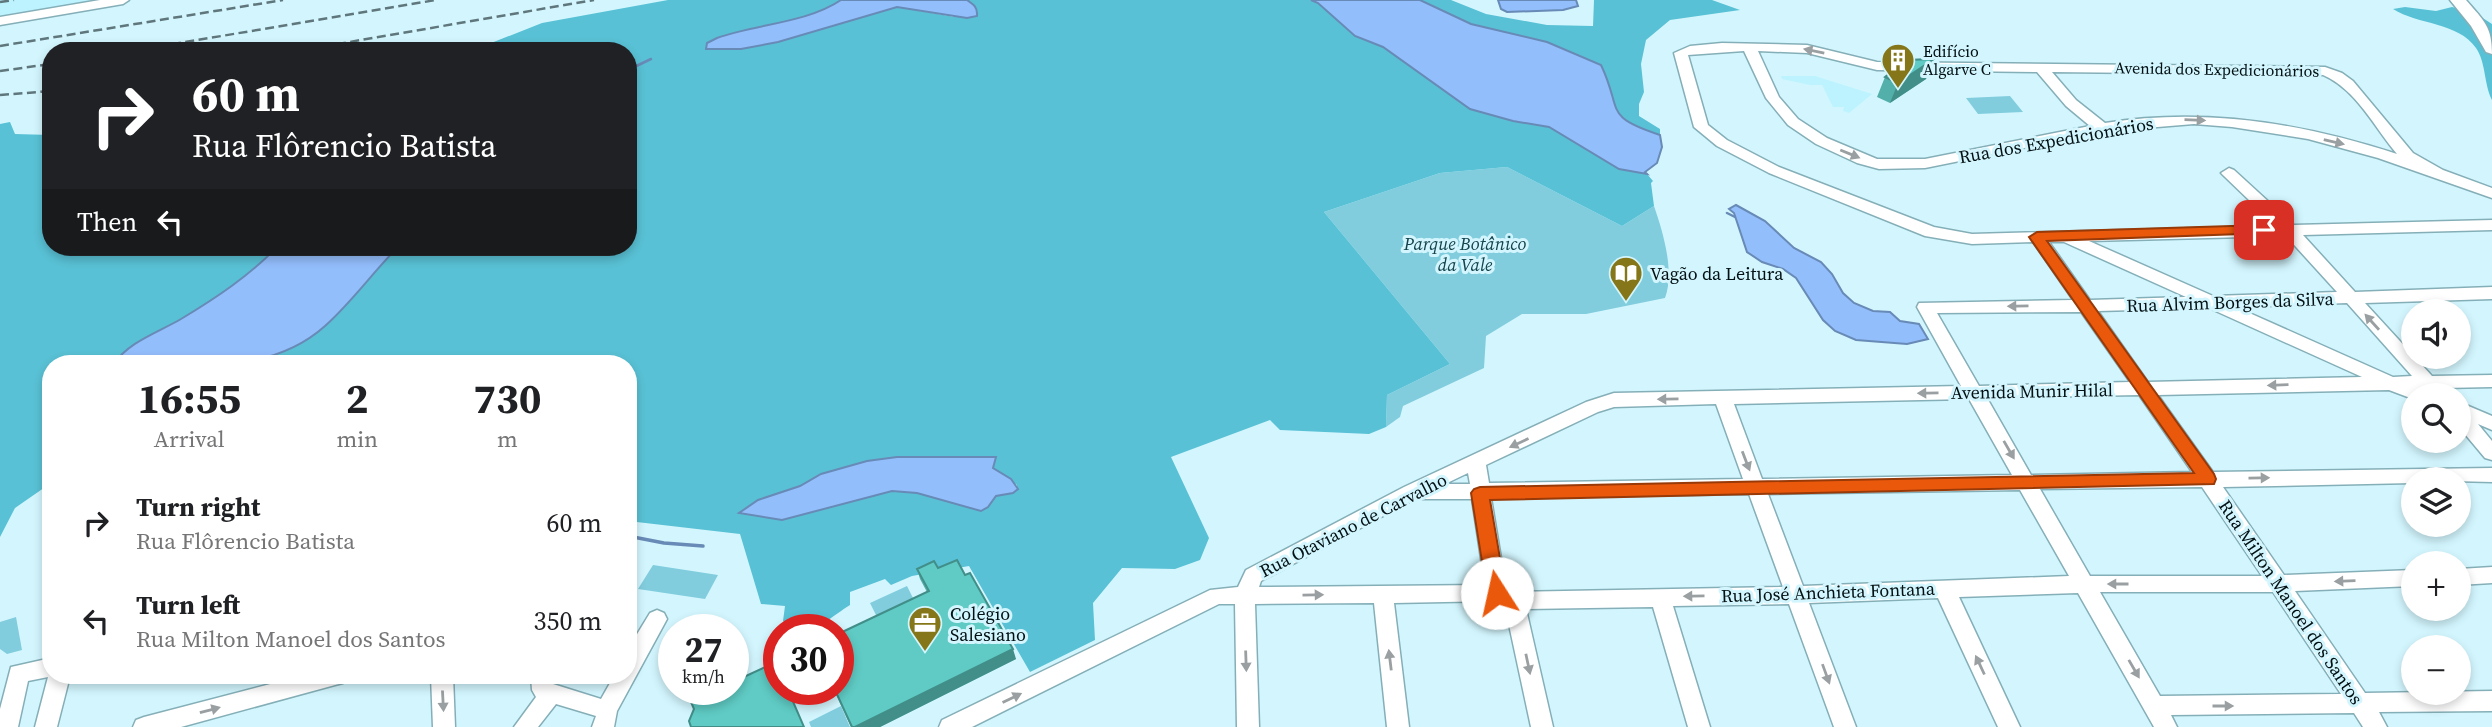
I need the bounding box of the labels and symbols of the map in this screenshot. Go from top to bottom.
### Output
place label: Edifício Algarve C [1923,40,1991,80]
building icon: Edifício Algarve C [1879,41,1917,90]
one-way arrow [1803,45,1825,56]
street label: Avenida dos Expedicionários [2114,56,2320,82]
street label: Rua dos Expedicionários [1957,111,2156,169]
one-way arrow [2185,115,2207,126]
one-way arrow [2323,136,2345,147]
one-way arrow [1840,149,1861,160]
pin [2234,200,2294,260]
park label: Parque Botânico da Vale [1403,231,1527,277]
library icon: Vagão da Leitura [1607,254,1645,303]
place label: Vagão da Leitura [1650,261,1784,286]
street label: Rua Alvim Borges da Silva [2126,286,2335,318]
one-way arrow [2006,300,2028,312]
one-way arrow [2364,313,2380,331]
street label: Avenida Munir Hilal [1951,377,2113,405]
one-way arrow [2266,380,2288,391]
one-way arrow [1917,387,1939,399]
one-way arrow [1657,393,1679,404]
one-way arrow [1508,438,1529,449]
one-way arrow [2003,441,2015,460]
one-way arrow [1741,451,1752,472]
street label: Rua Otaviano de Carvalho [1255,467,1451,583]
one-way arrow [2248,472,2270,484]
street label: Rua Milton Manoel dos Santos [2213,495,2369,710]
position arrow [1460,556,1534,630]
street label: Rua José Anchieta Fontana [1721,576,1936,608]
one-way arrow [2334,576,2356,587]
one-way arrow [2106,578,2128,590]
one-way arrow [1302,589,1324,601]
one-way arrow [1683,590,1705,602]
place label: Colégio Salesiano [950,601,1026,647]
office icon: Colégio Salesiano [906,604,944,653]
speed limit sign: 30 [763,614,854,705]
one-way arrow [1385,649,1396,671]
one-way arrow [1241,650,1252,672]
one-way arrow [1522,653,1533,675]
one-way arrow [1974,655,1986,675]
one-way arrow [2128,660,2140,679]
one-way arrow [1820,664,1831,685]
one-way arrow [438,690,449,712]
one-way arrow [1002,692,1022,703]
one-way arrow [2212,700,2234,712]
one-way arrow [200,704,221,714]

